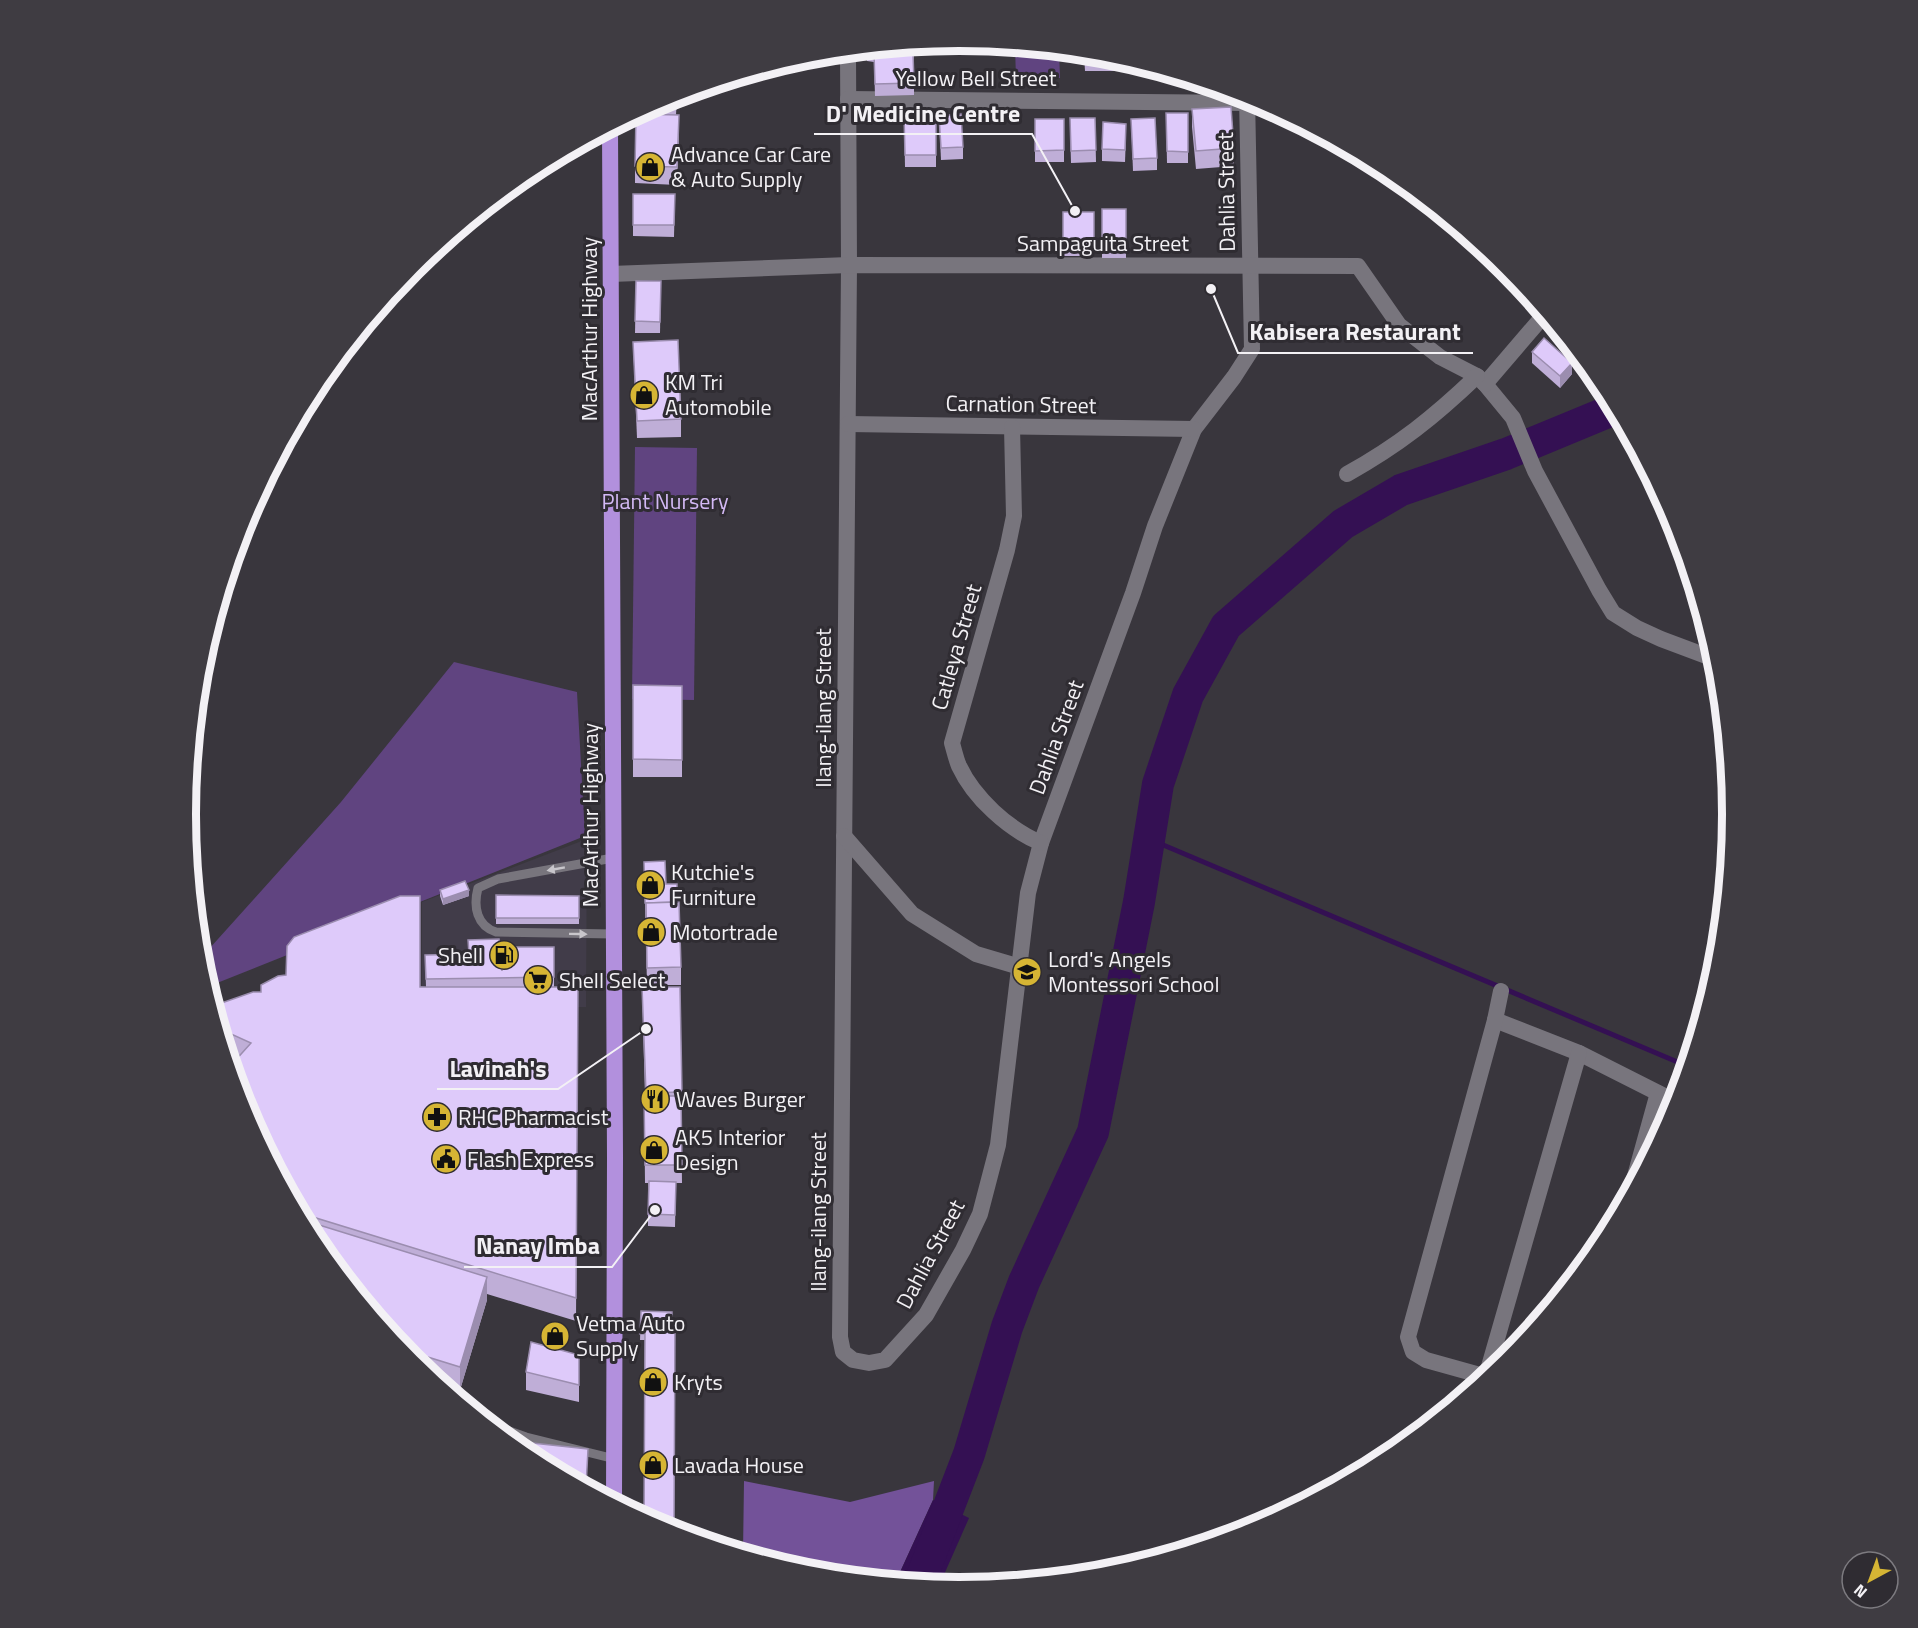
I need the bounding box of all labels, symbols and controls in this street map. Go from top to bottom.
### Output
street label: Yellow Bell Street [895,61,1057,95]
callout: D' Medicine Centre [814,92,1032,134]
text: D' Medicine Centre [826,95,1020,131]
street label: Dahlia Street [1208,132,1244,252]
place label: Advance Car Care & Auto Supply [671,137,831,196]
shop icon: Advance Car Care & Auto Supply [634,151,666,183]
street label: Sampaguita Street [1017,226,1189,260]
street label: MacArthur Highway [572,236,606,421]
callout: Kabisera Restaurant [1238,311,1473,353]
text: Kabisera Restaurant [1249,313,1461,349]
place label: KM Tri Automobile [665,365,772,424]
shop icon: KM Tri Automobile [628,379,660,411]
street label: Carnation Street [945,386,1097,422]
park label: Plant Nursery [601,484,729,518]
street label: Catleya Street [922,580,990,714]
street label: Ilang-ilang Street [806,628,840,788]
street label: Dahlia Street [1020,675,1093,799]
street label: MacArthur Highway [573,722,607,907]
place label: Kutchie's Furniture [671,855,756,914]
one-way arrow [546,864,565,873]
shop icon: Kutchie's Furniture [634,869,666,901]
place label: Motortrade [672,915,778,949]
shop icon: Motortrade [635,916,667,948]
one-way arrow [568,929,587,938]
place label: Shell [438,938,483,972]
fuel station icon: Shell [488,939,520,971]
place label: Lord's Angels Montessori School [1048,942,1220,1001]
school or university icon: Lord's Angels Montessori School [1011,956,1043,988]
place label: Shell Select [559,963,666,997]
supermarket icon: Shell Select [522,964,554,996]
callout: Lavinah's [437,1047,558,1089]
text: Lavinah's [449,1050,547,1086]
place label: Waves Burger [676,1082,806,1116]
restaurant icon: Waves Burger [639,1083,671,1115]
place label: RHC Pharmacist [458,1100,609,1134]
pharmacy icon: RHC Pharmacist [421,1101,453,1133]
place label: AK5 Interior Design [675,1120,786,1179]
street label: Ilang-ilang Street [801,1132,835,1292]
shop icon: AK5 Interior Design [638,1134,670,1166]
place label: Flash Express [467,1142,594,1176]
public building icon: Flash Express [430,1143,462,1175]
street label: Dahlia Street [887,1193,973,1315]
callout: Nanay Imba [464,1225,612,1267]
text: Nanay Imba [476,1227,600,1263]
place label: Vetma Auto Supply [576,1306,685,1365]
shop icon: Vetma Auto Supply [539,1320,571,1352]
place label: Kryts [674,1365,723,1399]
shop icon: Kryts [637,1366,669,1398]
place label: Lavada House [674,1448,804,1482]
shop icon: Lavada House [637,1449,669,1481]
north arrow [1840,1550,1900,1610]
text: N [1848,1579,1872,1604]

